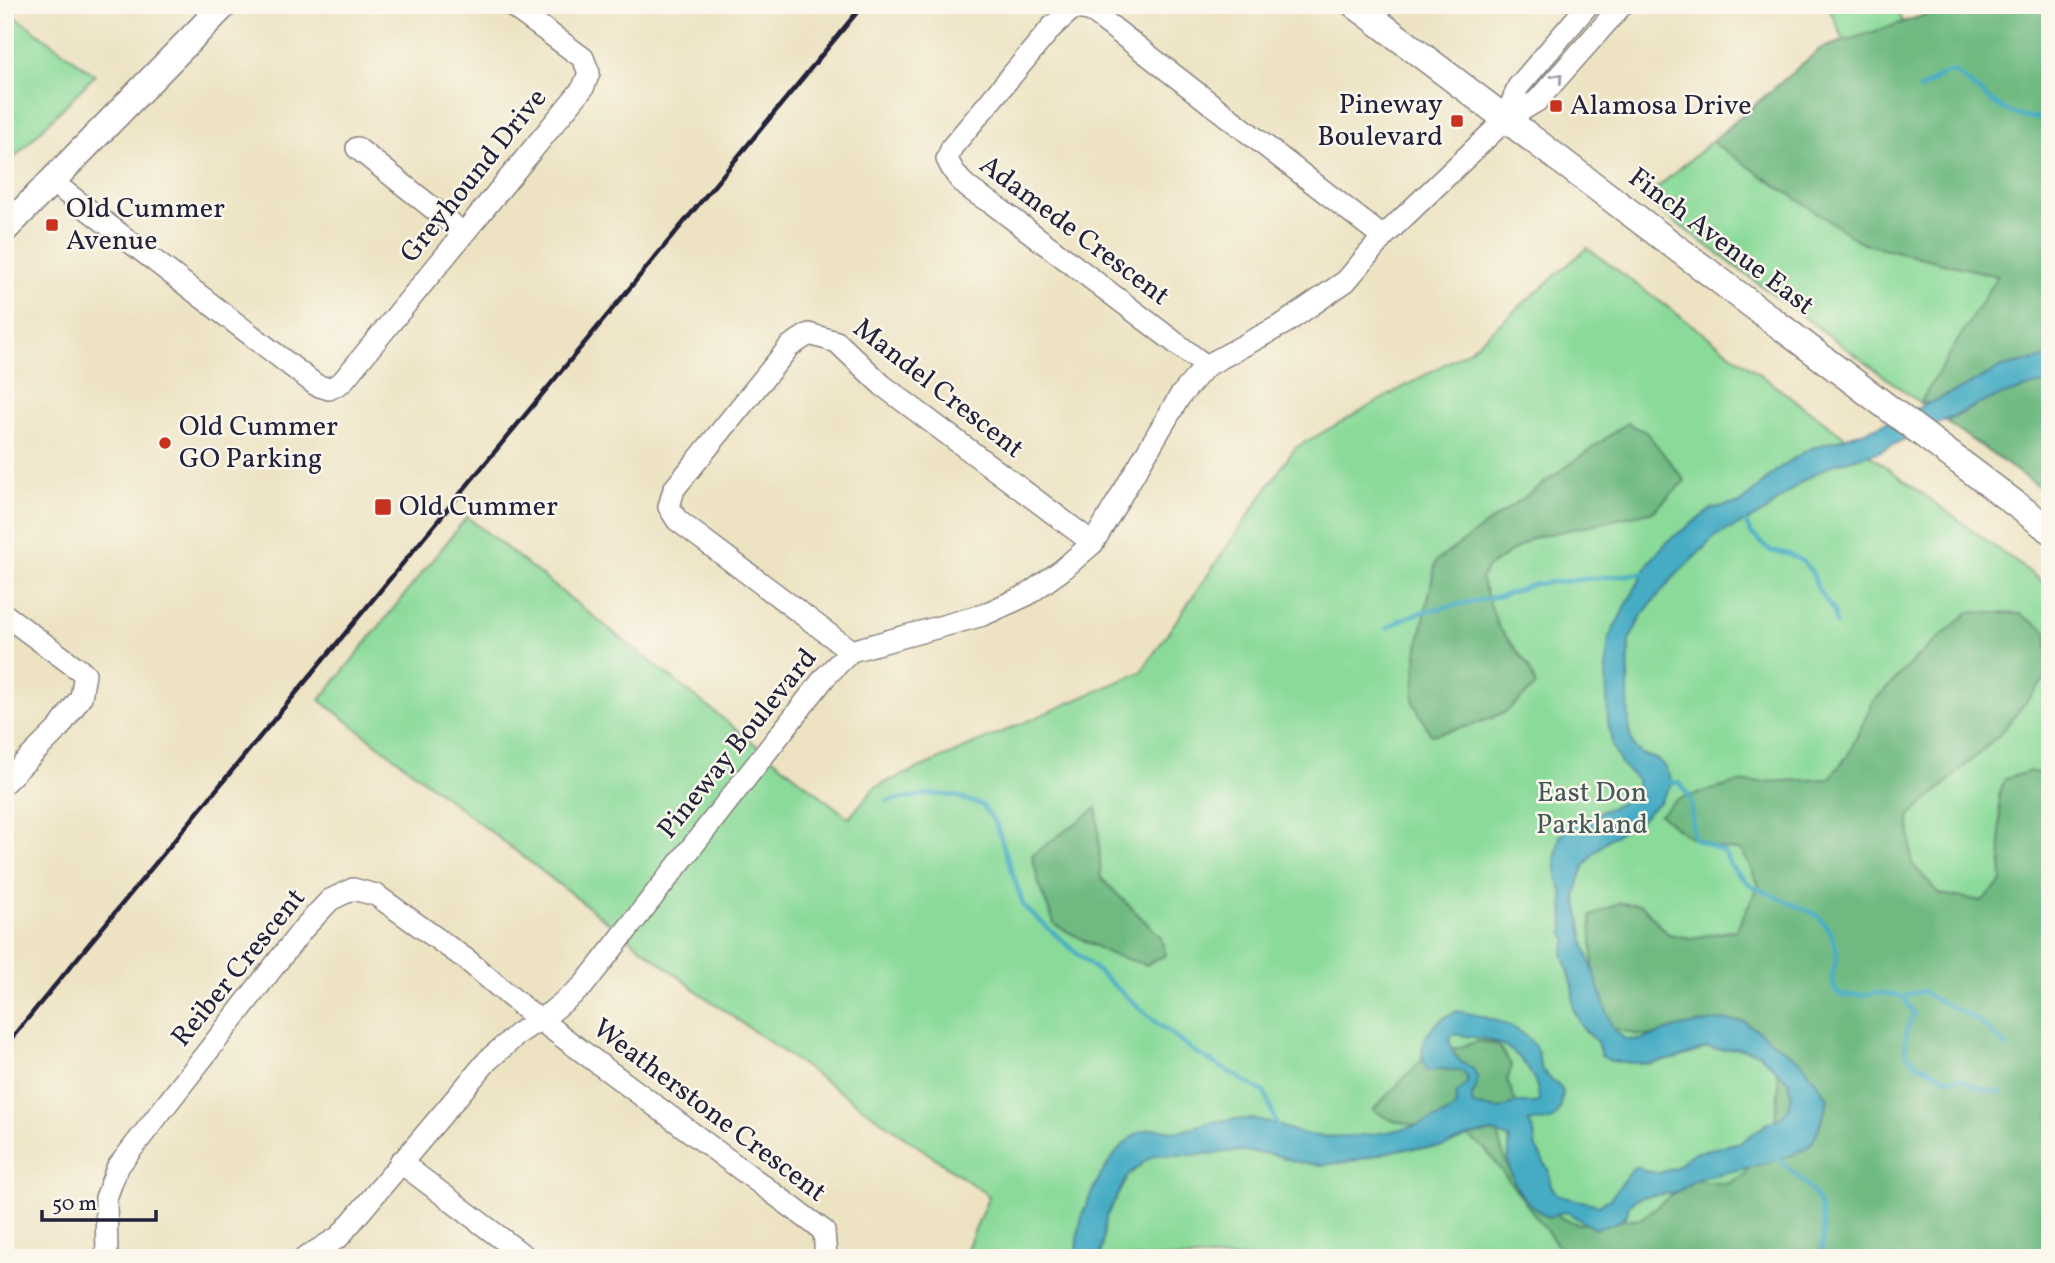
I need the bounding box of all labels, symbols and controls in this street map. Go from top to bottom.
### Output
one-way arrow [1550,73,1562,86]
street label: Greyhound Drive [391,80,557,272]
place label: Pineway Boulevard [1317,86,1443,157]
place label: Alamosa Drive [1570,87,1752,126]
marker: Alamosa Drive [1548,98,1564,114]
marker: Pineway Boulevard [1449,113,1465,129]
street label: Adamede Crescent [971,146,1177,316]
street label: Finch Avenue East [1620,159,1822,325]
place label: Old Cummer Avenue [66,190,225,261]
marker: Old Cummer Avenue [44,217,60,233]
street label: Mandel Crescent [844,310,1032,468]
place label: Old Cummer GO Parking [179,408,338,479]
marker: Old Cummer GO Parking [157,435,173,451]
place label: Old Cummer [399,488,558,527]
marker: Old Cummer [373,497,393,517]
street label: Pineway Boulevard [649,640,827,848]
park label: East Don Parkland [1536,774,1648,845]
street label: Reiber Crescent [163,880,315,1056]
street label: Weatherstone Crescent [584,1010,834,1212]
scale bar [42,1179,156,1223]
text: 50 m [52,1190,97,1219]

